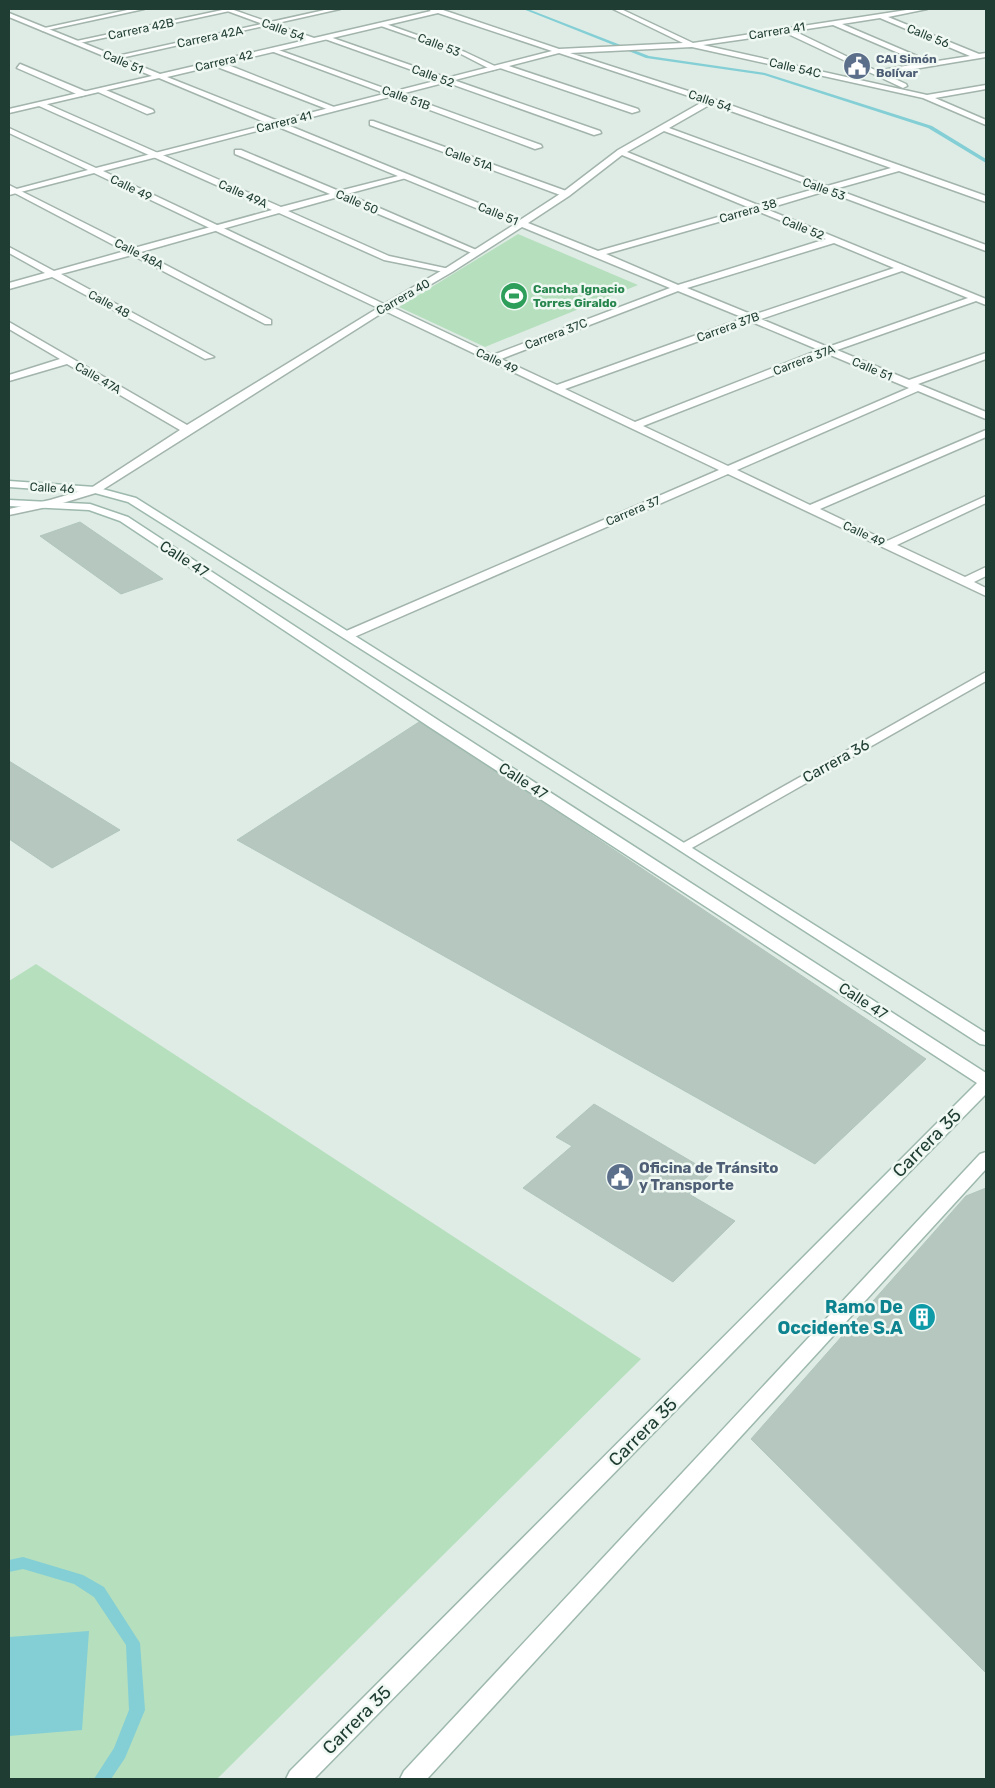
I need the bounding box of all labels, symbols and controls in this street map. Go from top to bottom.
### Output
street label: Carrera 42B [107,15,175,43]
street label: Calle 54 [260,16,307,44]
street label: Carrera 41 [748,20,806,42]
street label: Calle 56 [905,21,951,51]
street label: Carrera 42A [176,23,244,51]
street label: Calle 53 [416,30,462,60]
street label: Calle 51 [101,47,145,77]
street label: Carrera 42 [194,48,254,74]
public building icon: CAI Simón Bolívar [842,51,872,81]
place label: CAI Simón Bolívar [876,52,937,80]
street label: Calle 54C [768,55,822,81]
street label: Calle 52 [410,62,456,90]
street label: Calle 51B [380,83,432,113]
street label: Calle 54 [687,87,734,115]
street label: Carrera 41 [255,108,313,136]
street label: Calle 51A [443,144,495,174]
street label: Calle 49 [108,172,154,204]
street label: Calle 53 [801,175,847,203]
street label: Calle 49A [216,177,270,211]
street label: Calle 50 [334,187,380,217]
street label: Carrera 38 [718,196,778,226]
street label: Calle 51 [476,200,520,228]
street label: Calle 52 [780,213,826,243]
street label: Calle 48A [112,236,166,272]
street label: Carrera 40 [374,276,432,318]
sports icon: Cancha Ignacio Torres Giraldo [499,281,529,311]
place label: Cancha Ignacio Torres Giraldo [533,282,625,310]
street label: Calle 48 [86,287,132,321]
street label: Carrera 37B [695,309,761,345]
street label: Carrera 37C [523,316,589,352]
street label: Carrera 37A [771,342,837,378]
street label: Calle 49 [474,345,520,377]
street label: Calle 51 [850,354,894,384]
street label: Calle 47A [72,359,124,397]
street label: Calle 46 [29,480,75,496]
street label: Carrera 37 [604,493,662,529]
street label: Calle 49 [841,518,887,550]
street label: Calle 47 [156,537,212,582]
street label: Carrera 36 [799,735,873,787]
street label: Calle 47 [495,759,551,804]
street label: Calle 47 [835,979,891,1024]
street label: Carrera 35 [888,1104,966,1182]
place label: Oficina de Tránsito y Transporte [639,1159,778,1194]
public building icon: Oficina de Tránsito y Transporte [605,1162,635,1192]
place label: Ramo De Occidente S.A [777,1296,903,1339]
building icon: Ramo De Occidente S.A [907,1302,937,1332]
street label: Carrera 35 [604,1393,682,1471]
street label: Carrera 35 [318,1681,396,1759]

